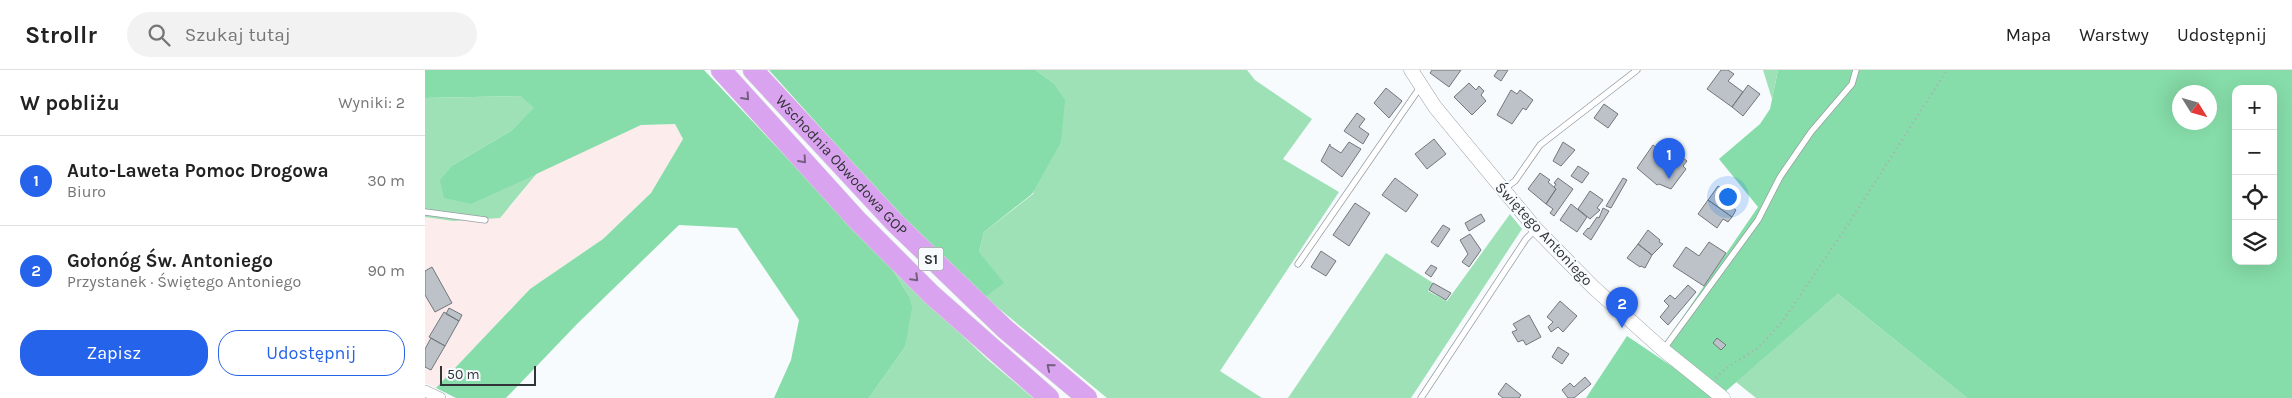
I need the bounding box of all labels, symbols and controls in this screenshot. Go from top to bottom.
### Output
search box [127,12,477,57]
text: Strollr [25,21,97,49]
icon: search [145,21,173,49]
text: Szukaj tutaj [185,24,291,46]
text: Mapa [2006,24,2051,46]
text: Warstwy [2079,24,2149,46]
text: Udostępnij [2177,24,2267,46]
north arrow [2172,85,2217,130]
map controls [2232,85,2277,265]
button: + [2232,85,2277,130]
text: W pobliżu [20,91,120,115]
one-way arrow [740,91,749,100]
street label: Wschodnia Obwodowa GOP [772,91,911,239]
text: Wyniki: 2 [338,93,405,112]
button: − [2232,130,2277,175]
pin: 1 [1653,138,1685,179]
one-way arrow [797,154,806,163]
text: Auto-Laweta Pomoc Drogowa [67,160,329,182]
text: 1 [33,171,39,190]
text: 30 m [367,171,405,190]
button: locate [2232,175,2277,220]
street label: Świętego Antoniego [1491,178,1597,290]
text: Biuro [67,182,106,201]
your location [1715,184,1741,210]
button: layers [2232,220,2277,265]
road number: S1 [919,248,943,270]
text: Gołonóg Św. Antoniego [67,250,273,272]
text: 2 [31,261,41,280]
text: 90 m [367,261,405,280]
text: Przystanek · Świętego Antoniego [67,272,301,291]
one-way arrow [909,272,918,281]
pin: 2 [1606,287,1638,328]
button: Zapisz [20,330,208,376]
button: Udostępnij [218,330,405,376]
scale bar [440,363,536,386]
one-way arrow [1047,364,1056,372]
text: 50 m [447,366,480,383]

